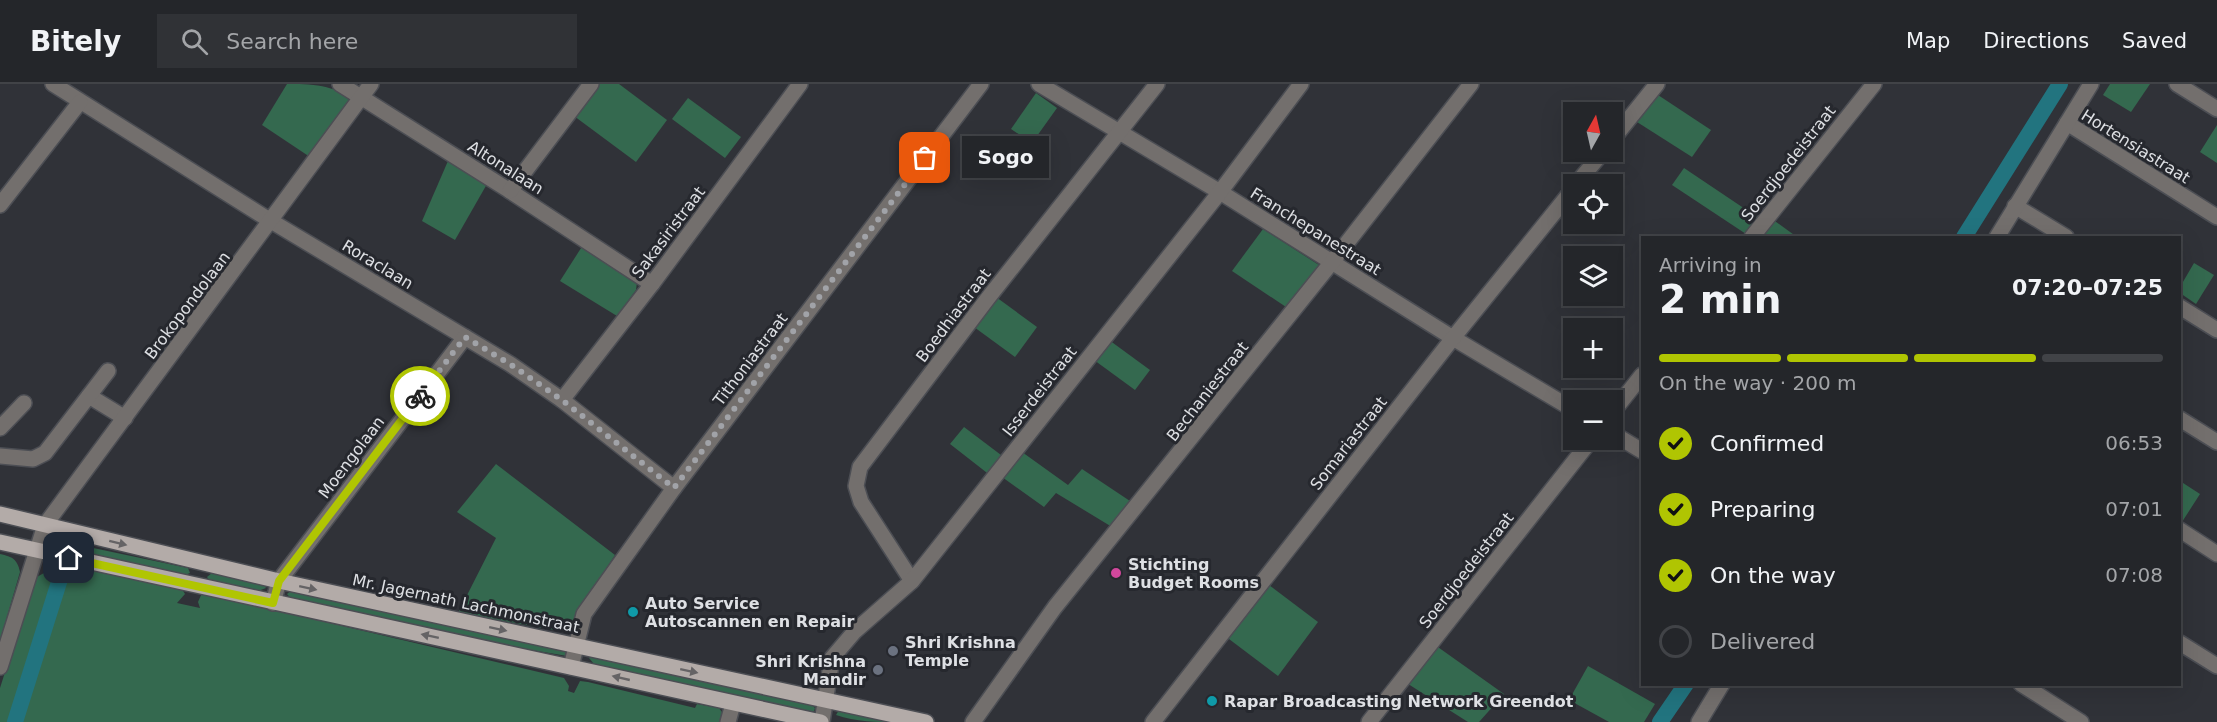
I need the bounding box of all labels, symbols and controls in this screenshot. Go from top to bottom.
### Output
search box [157,14,577,68]
text: Bitely [30,25,121,58]
icon: search [178,25,211,58]
text: Search here [226,29,358,54]
text: Map [1906,29,1950,53]
text: Directions [1983,29,2089,53]
text: Saved [2122,29,2187,53]
north arrow [1563,102,1623,162]
map controls [1563,102,1623,450]
street label: Soerdjoedeistraat [1737,102,1840,225]
street label: Hortensiastraat [2078,105,2193,187]
pin [899,132,950,183]
street label: Altonalaan [464,137,547,198]
callout: Sogo [961,137,1048,179]
icon: bag [908,141,941,174]
text: Sogo [977,145,1034,169]
button: locate [1563,174,1623,234]
street label: Sakasiristraat [628,183,709,282]
street label: Franchepanestraat [1247,184,1385,279]
street label: Roraclaan [339,236,417,293]
button: layers [1563,246,1623,306]
street label: Brokopondolaan [141,248,234,363]
text: Arriving in [1659,253,1762,277]
street label: Boedhiastraat [912,265,995,366]
text: 07:20–07:25 [2012,275,2163,300]
text: 2 min [1659,277,1781,322]
street label: Tithoniastraat [709,309,792,410]
button: + [1563,318,1623,378]
street label: Bechaniestraat [1163,338,1252,445]
street label: Isserdeistraat [998,342,1080,440]
courier [390,366,450,426]
text: On the way · 200 m [1659,371,1857,395]
icon: bike [404,380,437,413]
button: − [1563,390,1623,450]
street label: Somariastraat [1306,393,1391,494]
street label: Moengolaan [314,413,388,502]
icon: check [1659,427,1692,460]
text: Confirmed [1710,431,1824,456]
text: 06:53 [2105,431,2163,455]
icon: check [1659,493,1692,526]
text: Preparing [1710,497,1816,522]
text: 07:01 [2105,497,2163,521]
street label: Soerdjoedeistraat [1415,509,1518,632]
pin [43,532,94,583]
one-way arrow [109,538,127,548]
icon: home [52,541,85,574]
place label: Stichting Budget Rooms [1128,555,1259,592]
icon: check [1659,559,1692,592]
text: On the way [1710,563,1836,588]
text: 07:08 [2105,563,2163,587]
marker: Stichting Budget Rooms [1109,566,1123,580]
street label: Mr. Jagernath Lachmonstraat [351,570,581,637]
one-way arrow [299,583,317,593]
place label: Auto Service Autoscannen en Repair [645,594,855,631]
marker: Auto Service Autoscannen en Repair [626,605,640,619]
one-way arrow [489,625,508,634]
text: Delivered [1710,629,1815,654]
one-way arrow [421,631,439,641]
place label: Shri Krishna Temple [905,633,1016,670]
marker: Shri Krishna Temple [886,644,900,658]
place label: Shri Krishna Mandir [755,652,866,689]
marker: Shri Krishna Mandir [871,663,885,677]
one-way arrow [679,667,698,676]
one-way arrow [611,673,630,682]
place label: Rapar Broadcasting Network Greendot [1224,692,1574,711]
marker: Rapar Broadcasting Network Greendot [1205,694,1219,708]

